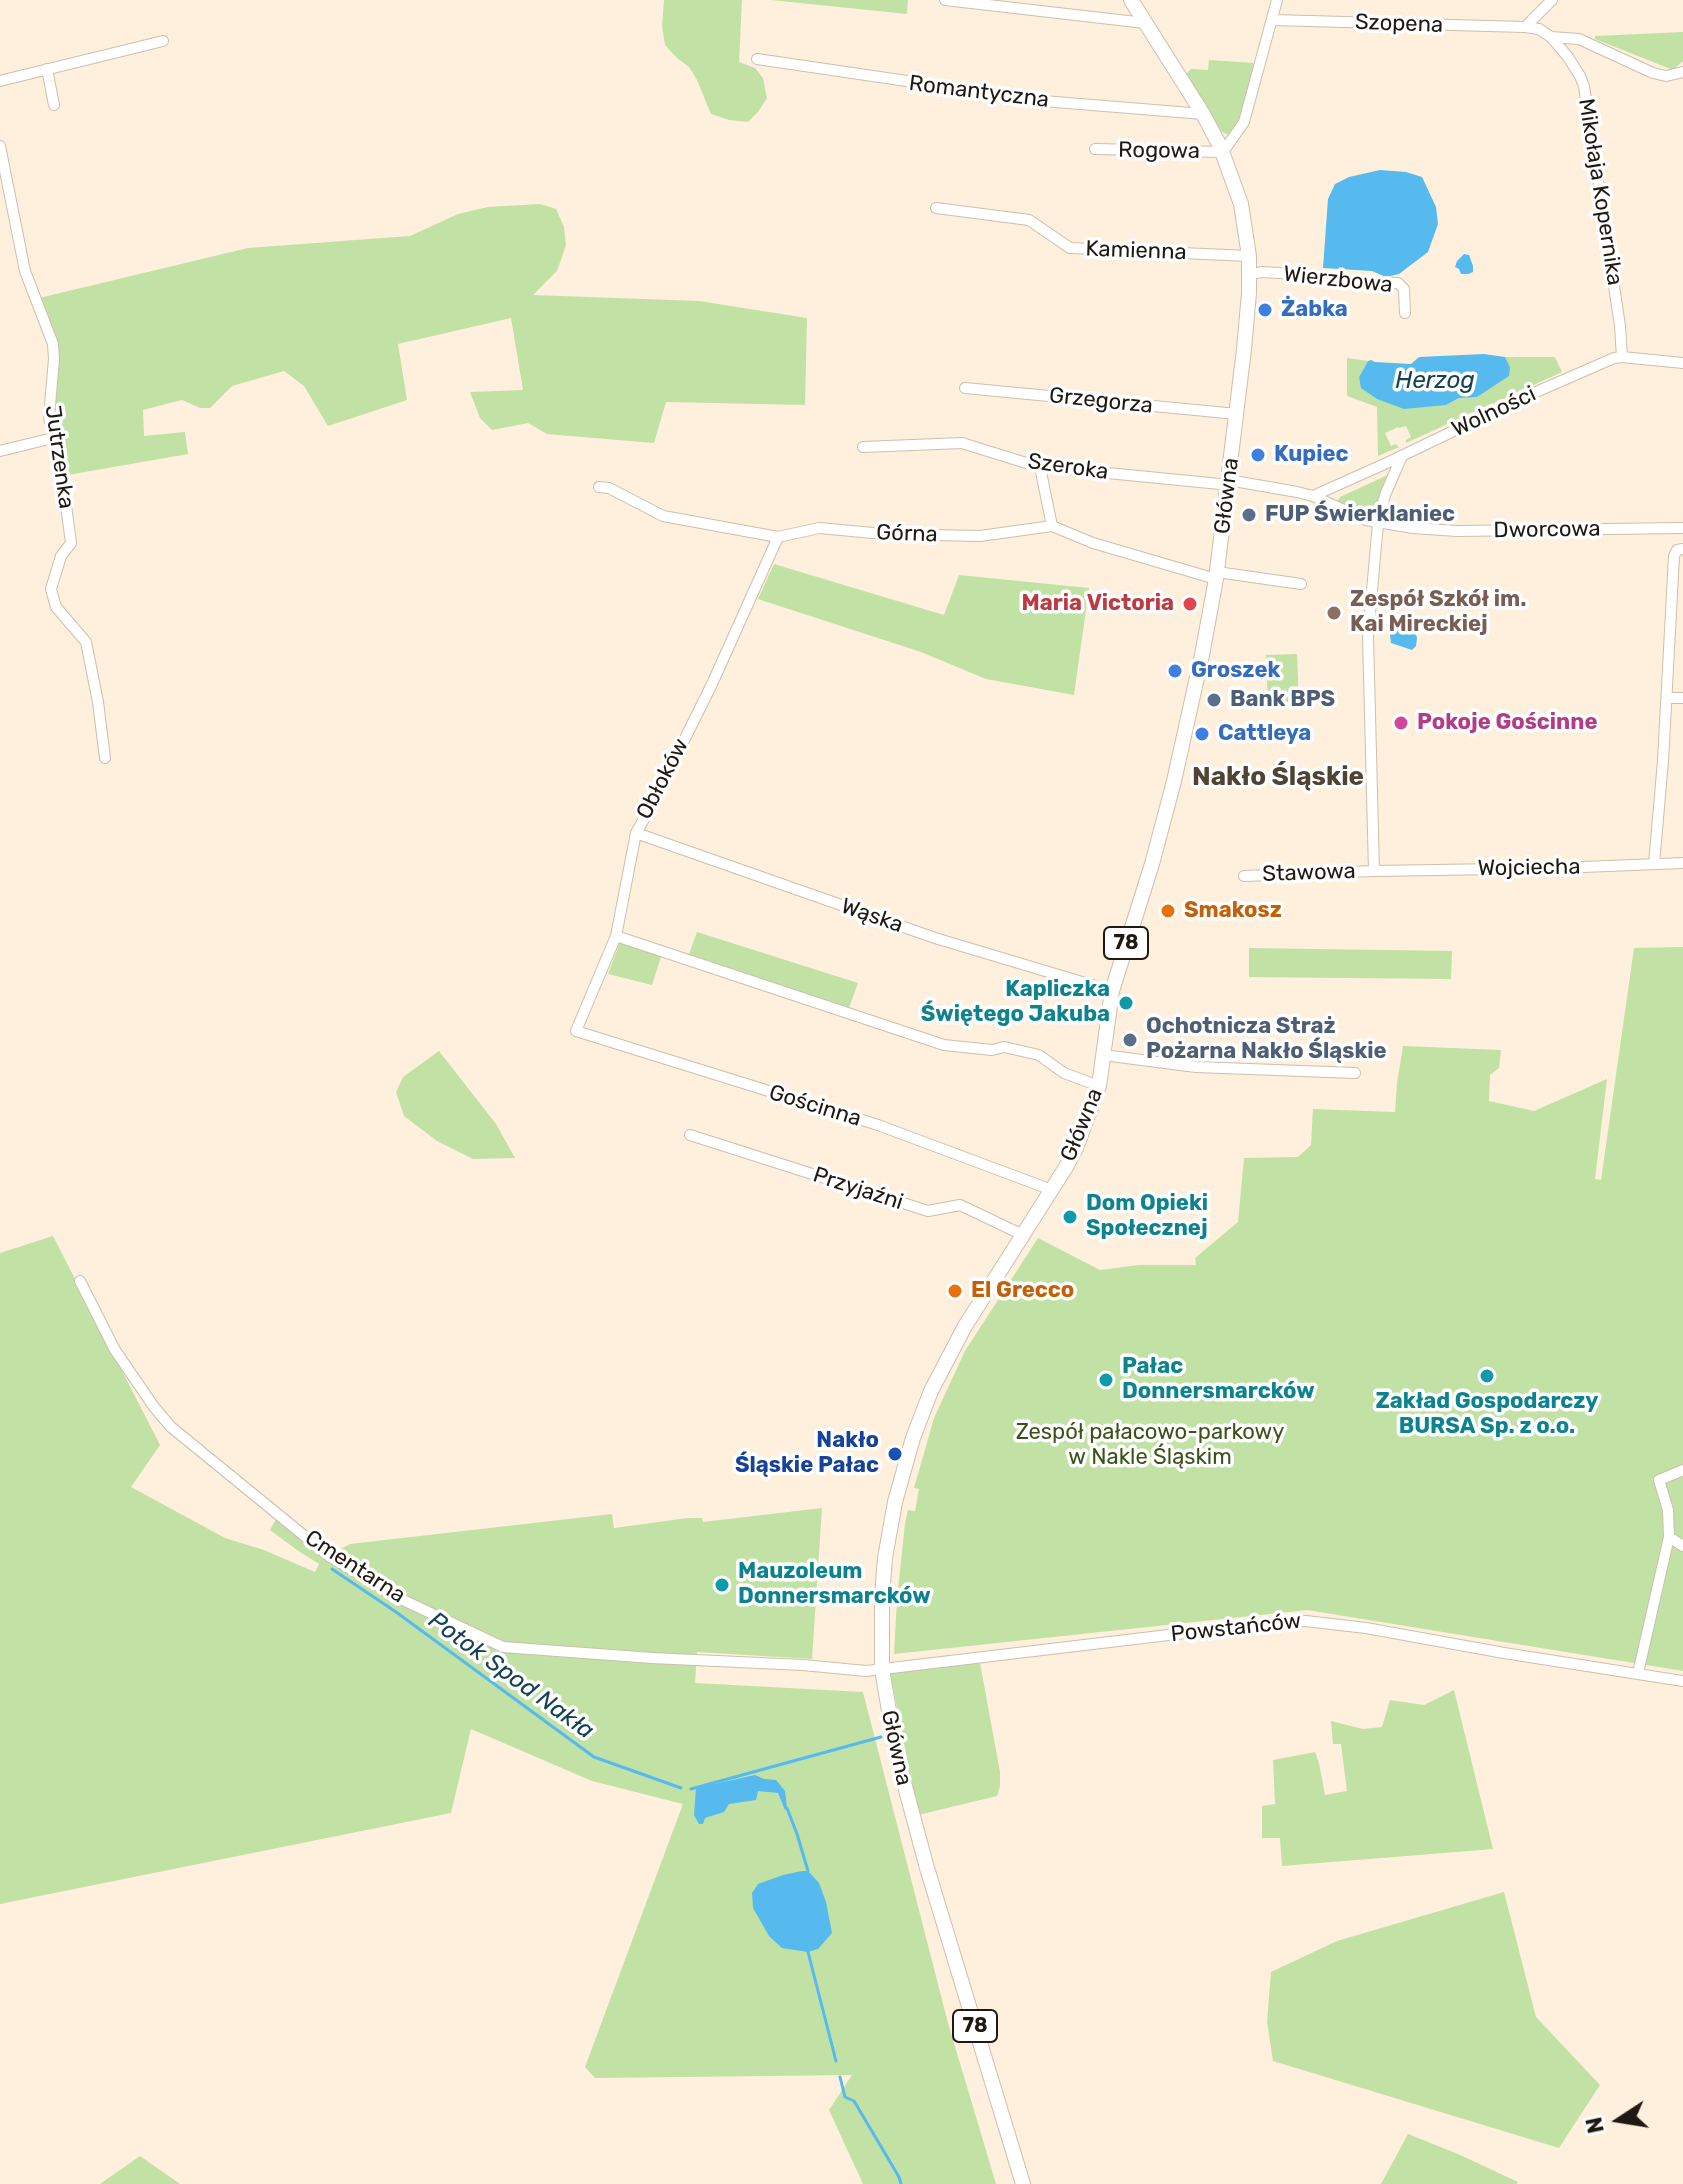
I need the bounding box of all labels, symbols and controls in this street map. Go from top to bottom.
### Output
street label: Szopena [1354,9,1444,39]
street label: Romantyczna [907,70,1051,114]
street label: Mikołaja Kopernika [1572,97,1628,287]
street label: Rogowa [1118,137,1200,165]
street label: Kamienna [1085,236,1187,266]
street label: Wierzbowa [1282,261,1394,299]
place label: Żabka [1281,297,1348,323]
marker: Żabka [1256,301,1274,319]
water label: Herzog [1395,367,1475,395]
street label: Wolności [1448,381,1540,443]
street label: Grzegorza [1048,382,1154,420]
street label: Jutrzenka [39,404,79,510]
place label: Kupiec [1274,442,1348,468]
marker: Kupiec [1249,446,1267,464]
street label: Szeroka [1026,448,1110,486]
street label: Główna [1209,456,1245,536]
place label: FUP Świerklaniec [1265,502,1455,528]
marker: FUP Świerklaniec [1240,506,1258,524]
street label: Dworcowa [1493,516,1601,544]
street label: Górna [876,520,938,548]
place label: Zespół Szkół im. Kai Mireckiej [1350,587,1526,638]
place label: Maria Victoria [1022,591,1174,617]
marker: Maria Victoria [1181,595,1199,613]
marker: Zespół Szkół im. Kai Mireckiej [1325,604,1343,622]
place label: Groszek [1191,658,1280,684]
marker: Groszek [1166,662,1184,680]
place label: Bank BPS [1230,687,1335,713]
marker: Bank BPS [1205,691,1223,709]
place label: Pokoje Gościnne [1417,710,1597,736]
marker: Pokoje Gościnne [1392,714,1410,732]
place label: Cattleya [1218,721,1311,747]
marker: Cattleya [1193,725,1211,743]
street label: Obłoków [631,734,695,824]
district label: Nakło Śląskie [1192,761,1364,793]
street label: Wojciecha [1477,854,1581,882]
street label: Stawowa [1262,858,1356,888]
street label: Wąska [838,893,906,939]
place label: Smakosz [1184,898,1282,924]
marker: Smakosz [1159,902,1177,920]
road number: 78 [1104,927,1148,959]
place label: Kapliczka Świętego Jakuba [921,977,1110,1028]
marker: Kapliczka Świętego Jakuba [1117,994,1135,1012]
place label: Ochotnicza Straż Pożarna Nakło Śląskie [1146,1014,1387,1066]
marker: Ochotnicza Straż Pożarna Nakło Śląskie [1121,1031,1139,1049]
street label: Gościnna [766,1079,864,1133]
street label: Główna [1055,1085,1109,1165]
street label: Przyjaźni [810,1162,906,1216]
place label: Dom Opieki Społecznej [1086,1191,1208,1242]
marker: Dom Opieki Społecznej [1061,1208,1079,1226]
place label: El Grecco [971,1278,1074,1304]
marker: El Grecco [946,1282,964,1300]
place label: Pałac Donnersmarcków [1122,1354,1315,1406]
marker: Zakład Gospodarczy BURSA Sp. z o.o. [1478,1367,1496,1385]
marker: Pałac Donnersmarcków [1097,1371,1115,1389]
place label: Zakład Gospodarczy BURSA Sp. z o.o. [1376,1389,1598,1440]
park label: Zespół pałacowo-parkowy w Nakle Śląskim [1016,1420,1284,1472]
place label: Nakło Śląskie Pałac [735,1428,879,1480]
marker: Nakło Śląskie Pałac [886,1445,904,1463]
street label: Cmentarna [300,1525,410,1609]
place label: Mauzoleum Donnersmarcków [738,1559,931,1610]
marker: Mauzoleum Donnersmarcków [713,1576,731,1594]
water label: Potok Spod Nakła [423,1606,599,1746]
street label: Powstańców [1169,1608,1303,1648]
street label: Główna [875,1708,917,1788]
road number: 78 [953,2010,997,2042]
north arrow [1579,2080,1659,2160]
text: N [1580,2115,1610,2136]

